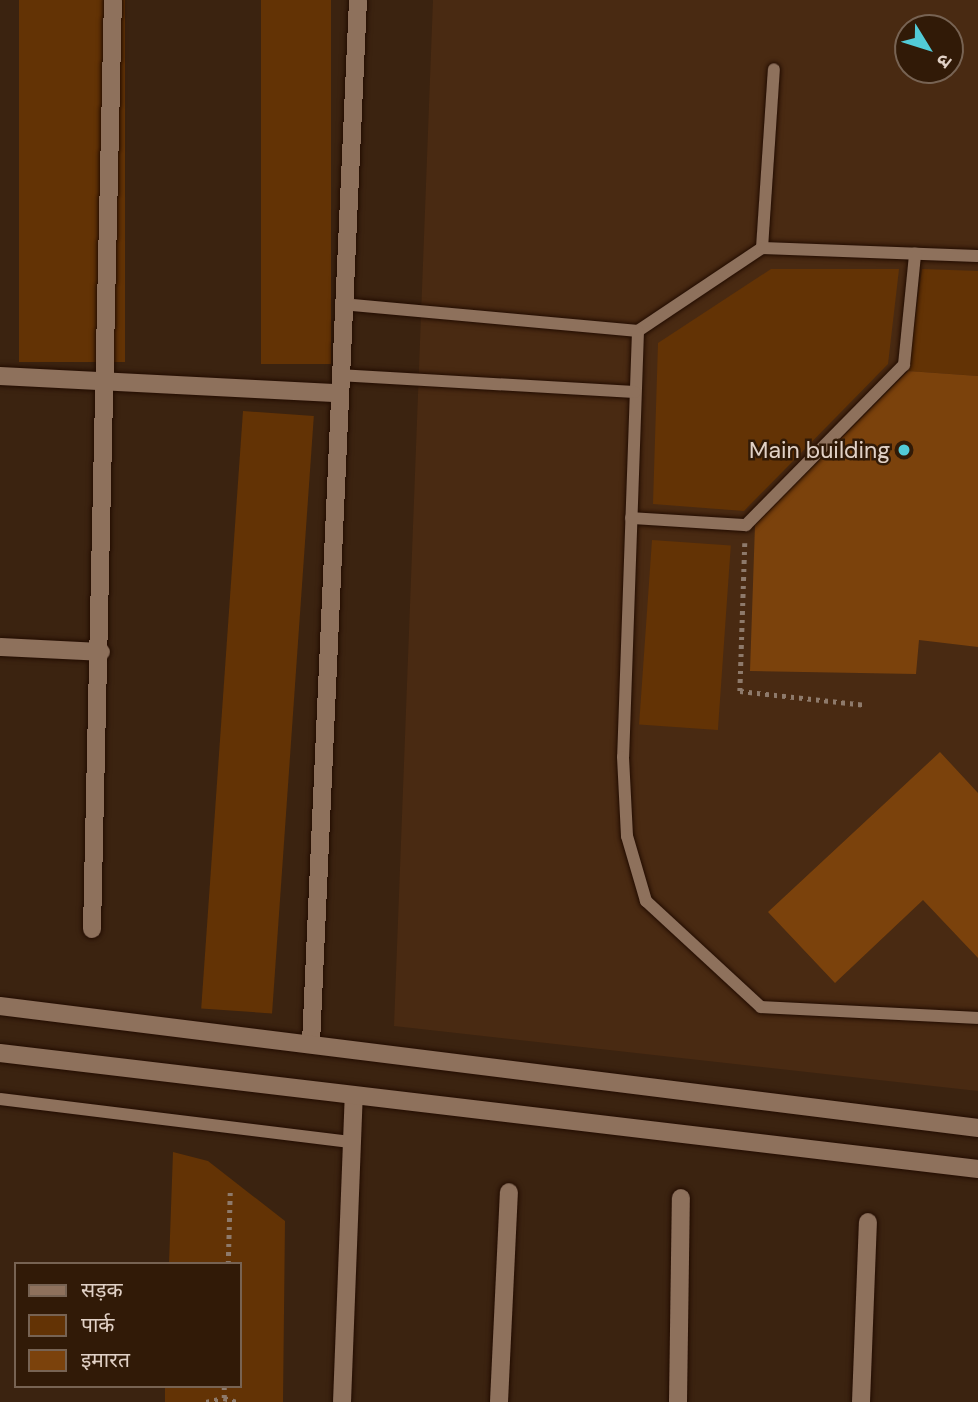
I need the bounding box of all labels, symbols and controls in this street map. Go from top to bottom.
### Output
north arrow [894,14,964,84]
text: उ [931,49,958,73]
place label: Main building [749,436,890,464]
marker: Main building [896,442,912,458]
legend [14,1262,242,1388]
text: सड़क [81,1276,123,1304]
text: पार्क [81,1311,115,1339]
text: इमारत [81,1346,130,1374]

